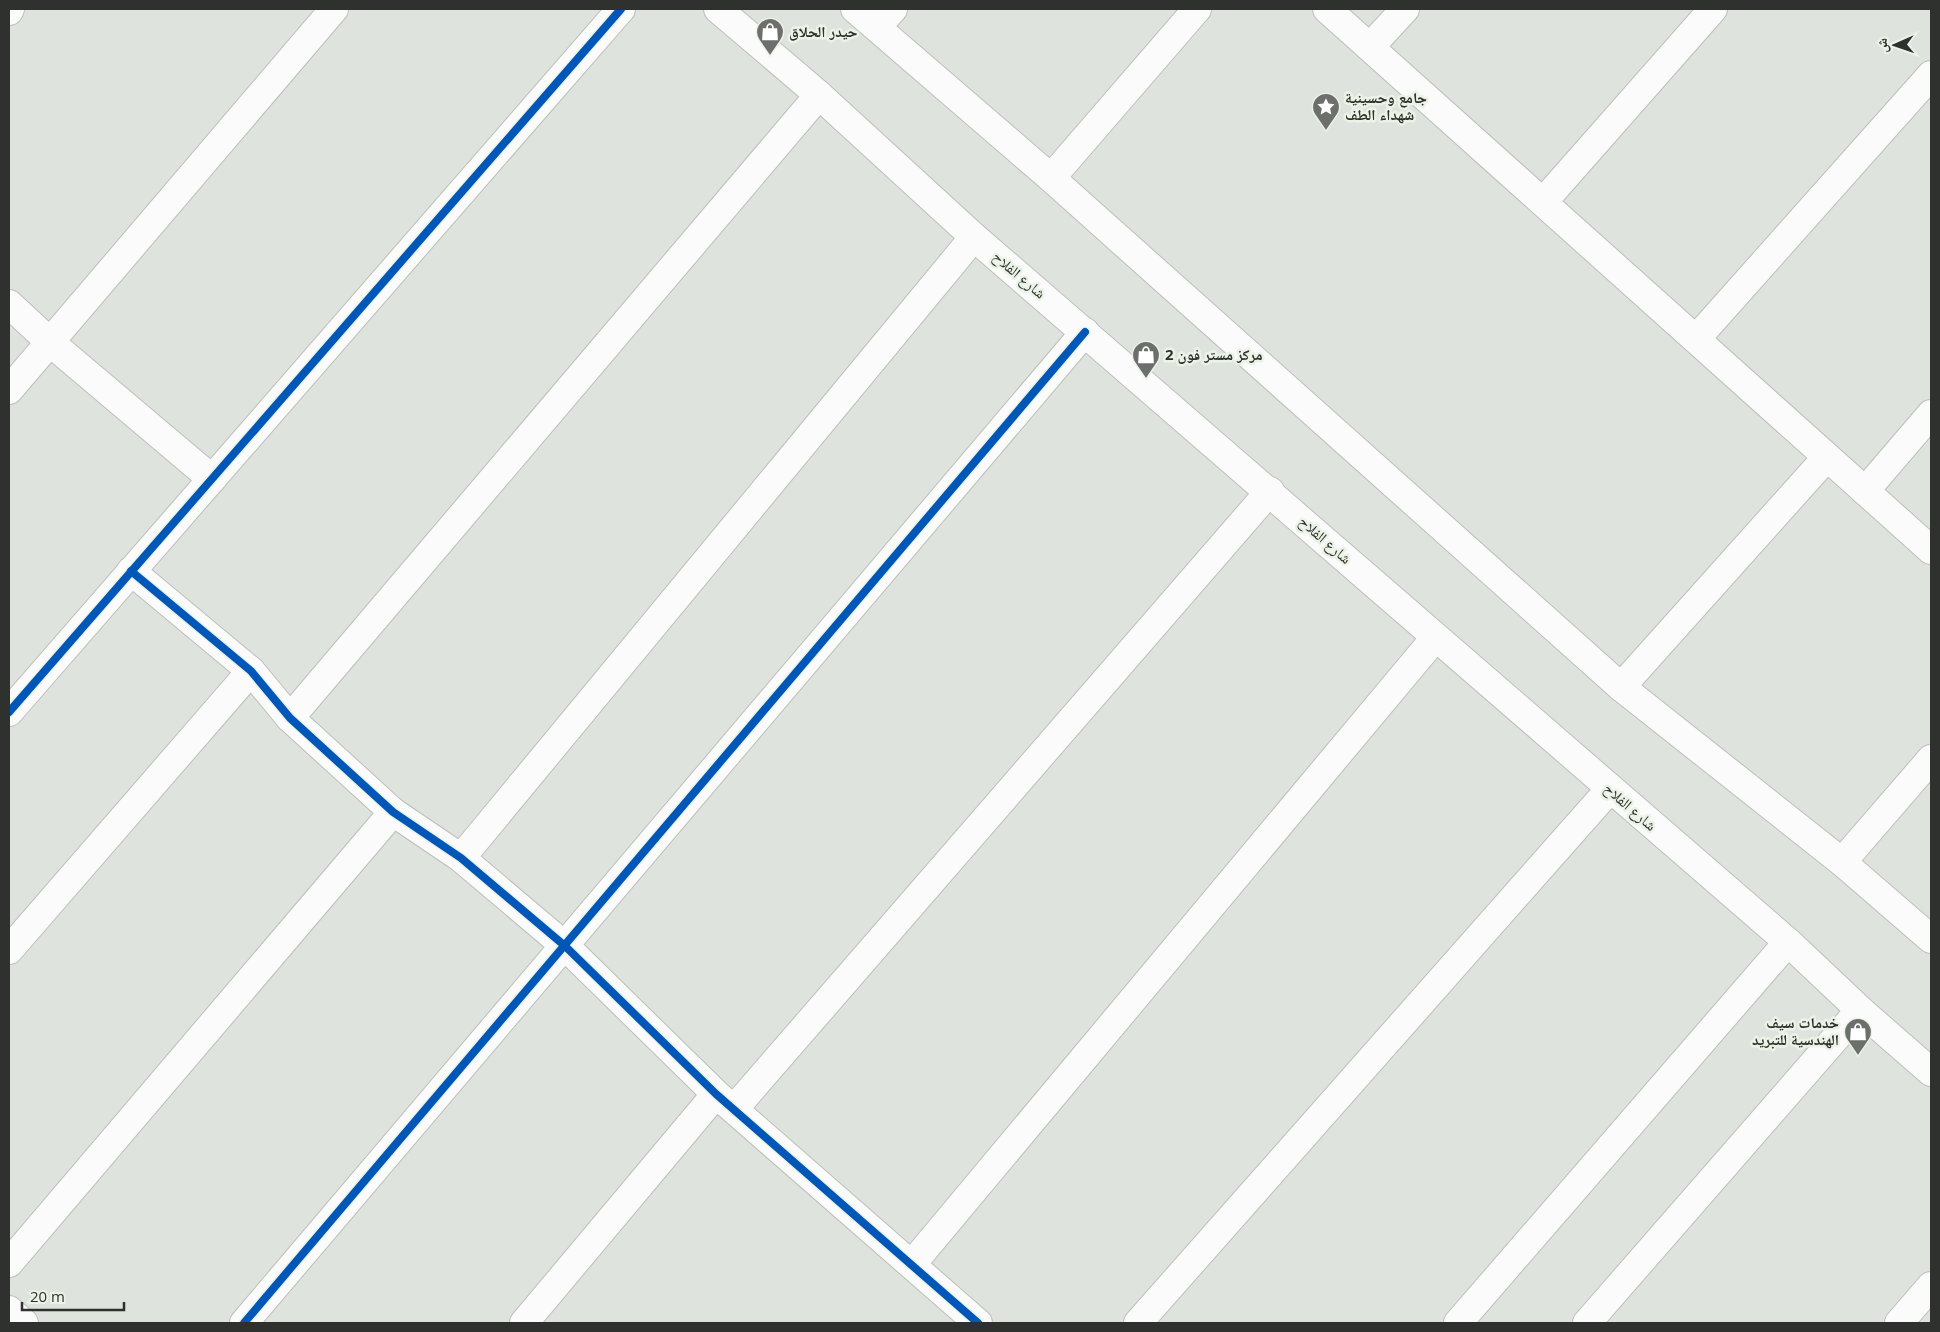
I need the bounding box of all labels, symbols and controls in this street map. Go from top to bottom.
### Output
shop icon: حيدر الحلاق [755,17,785,56]
north arrow [1870,20,1920,70]
place label: حيدر الحلاق [789,21,858,41]
text: ش [1872,38,1891,53]
place label: جامع وحسينية شهداء الطف [1345,87,1427,124]
place icon: جامع وحسينية شهداء الطف [1311,92,1341,131]
street label: شارع الفلاح [988,246,1051,303]
shop icon: مركز مستر فون 2 [1131,340,1161,379]
place label: مركز مستر فون 2 [1165,344,1263,364]
street label: شارع الفلاح [1294,511,1356,569]
street label: شارع الفلاح [1599,778,1661,836]
place label: خدمات سيف الهندسية للتبريد [1752,1012,1839,1049]
shop icon: خدمات سيف الهندسية للتبريد [1843,1017,1873,1056]
scale bar [22,1280,125,1312]
text: 20 m [30,1286,65,1306]

